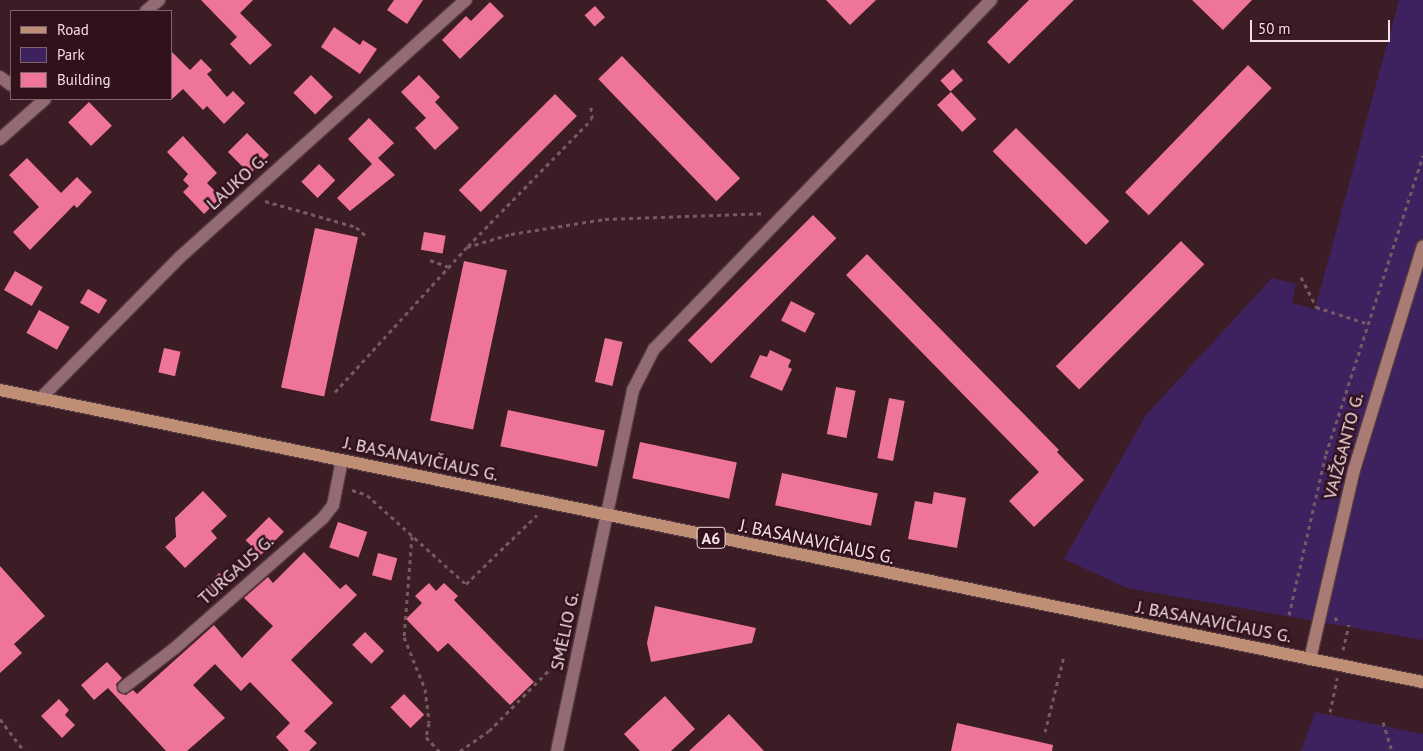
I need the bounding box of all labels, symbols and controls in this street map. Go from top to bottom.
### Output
legend [10,10,172,100]
scale bar [1253,10,1393,42]
text: 50 m [1258,19,1291,38]
text: Road [57,20,89,39]
text: Park [57,45,85,64]
text: Building [57,70,111,89]
street label: LAUKO G. [202,149,272,215]
street label: VAIŽGANTO G. [1319,390,1369,502]
street label: J. BASANAVIČIAUS G. [341,432,501,486]
street label: J. BASANAVIČIAUS G. [737,515,897,569]
road number: A6 [696,524,726,552]
street label: TURGAUS G. [194,530,278,610]
street label: SMĖLIO G. [546,590,584,672]
street label: J. BASANAVIČIAUS G. [1134,596,1294,648]

